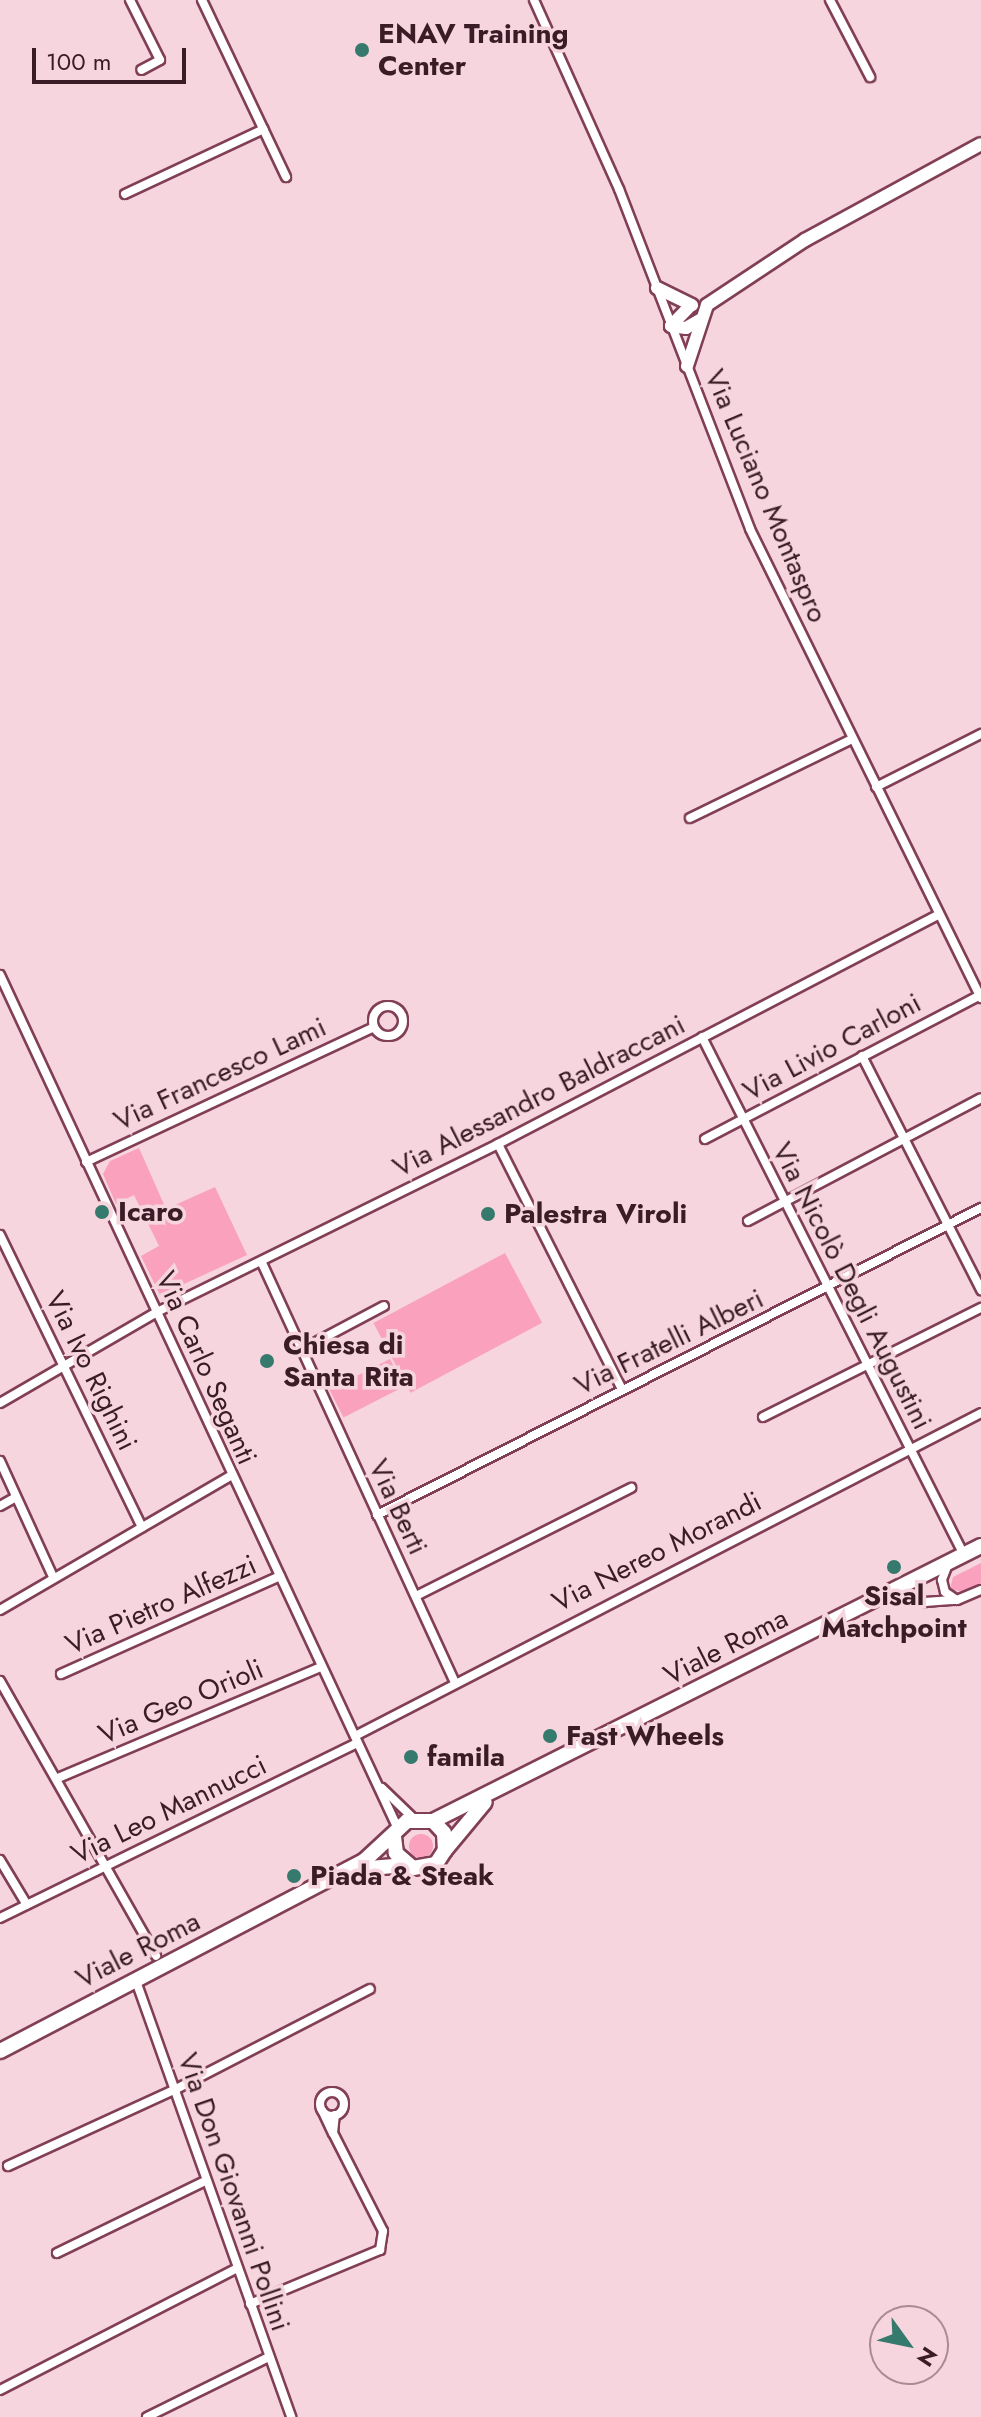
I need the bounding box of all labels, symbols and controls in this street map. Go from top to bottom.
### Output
place label: ENAV Training Center [378,17,569,83]
scale bar [36,32,190,82]
marker: ENAV Training Center [353,41,371,59]
text: 100 m [46,44,112,79]
street label: Via Luciano Montaspro [698,364,834,628]
street label: Via Livio Carloni [737,986,927,1108]
street label: Via Alessandro Baldraccani [387,1008,691,1184]
street label: Via Francesco Lami [109,1010,331,1138]
street label: Via Nicolò Degli Augustini [765,1137,939,1435]
place label: Icaro [118,1195,183,1229]
place label: Palestra Viroli [504,1197,687,1231]
marker: Icaro [93,1203,111,1221]
marker: Palestra Viroli [479,1205,497,1223]
street label: Via Carlo Seganti [148,1266,264,1470]
street label: Via Fratelli Alberi [569,1282,769,1402]
street label: Via Ivo Righini [38,1286,144,1456]
place label: Chiesa di Santa Rita [283,1328,414,1394]
marker: Chiesa di Santa Rita [258,1352,276,1370]
street label: Via Berti [361,1454,435,1560]
street label: Via Nereo Morandi [547,1485,767,1619]
street label: Via Pietro Alfezzi [60,1548,262,1662]
marker: Sisal Matchpoint [885,1558,903,1576]
place label: Sisal Matchpoint [821,1579,967,1645]
street label: Viale Roma [658,1601,794,1693]
street label: Via Geo Orioli [94,1652,268,1752]
place label: Fast Wheels [566,1719,724,1753]
marker: Fast Wheels [541,1727,559,1745]
place label: famila [427,1740,505,1774]
street label: Via Leo Mannucci [66,1748,272,1872]
marker: famila [402,1748,420,1766]
place label: Piada & Steak [310,1859,494,1893]
marker: Piada & Steak [285,1867,303,1885]
street label: Viale Roma [70,1904,206,1996]
street label: Via Don Giovanni Pollini [171,2049,297,2335]
north arrow [869,2305,949,2385]
text: N [909,2341,946,2373]

